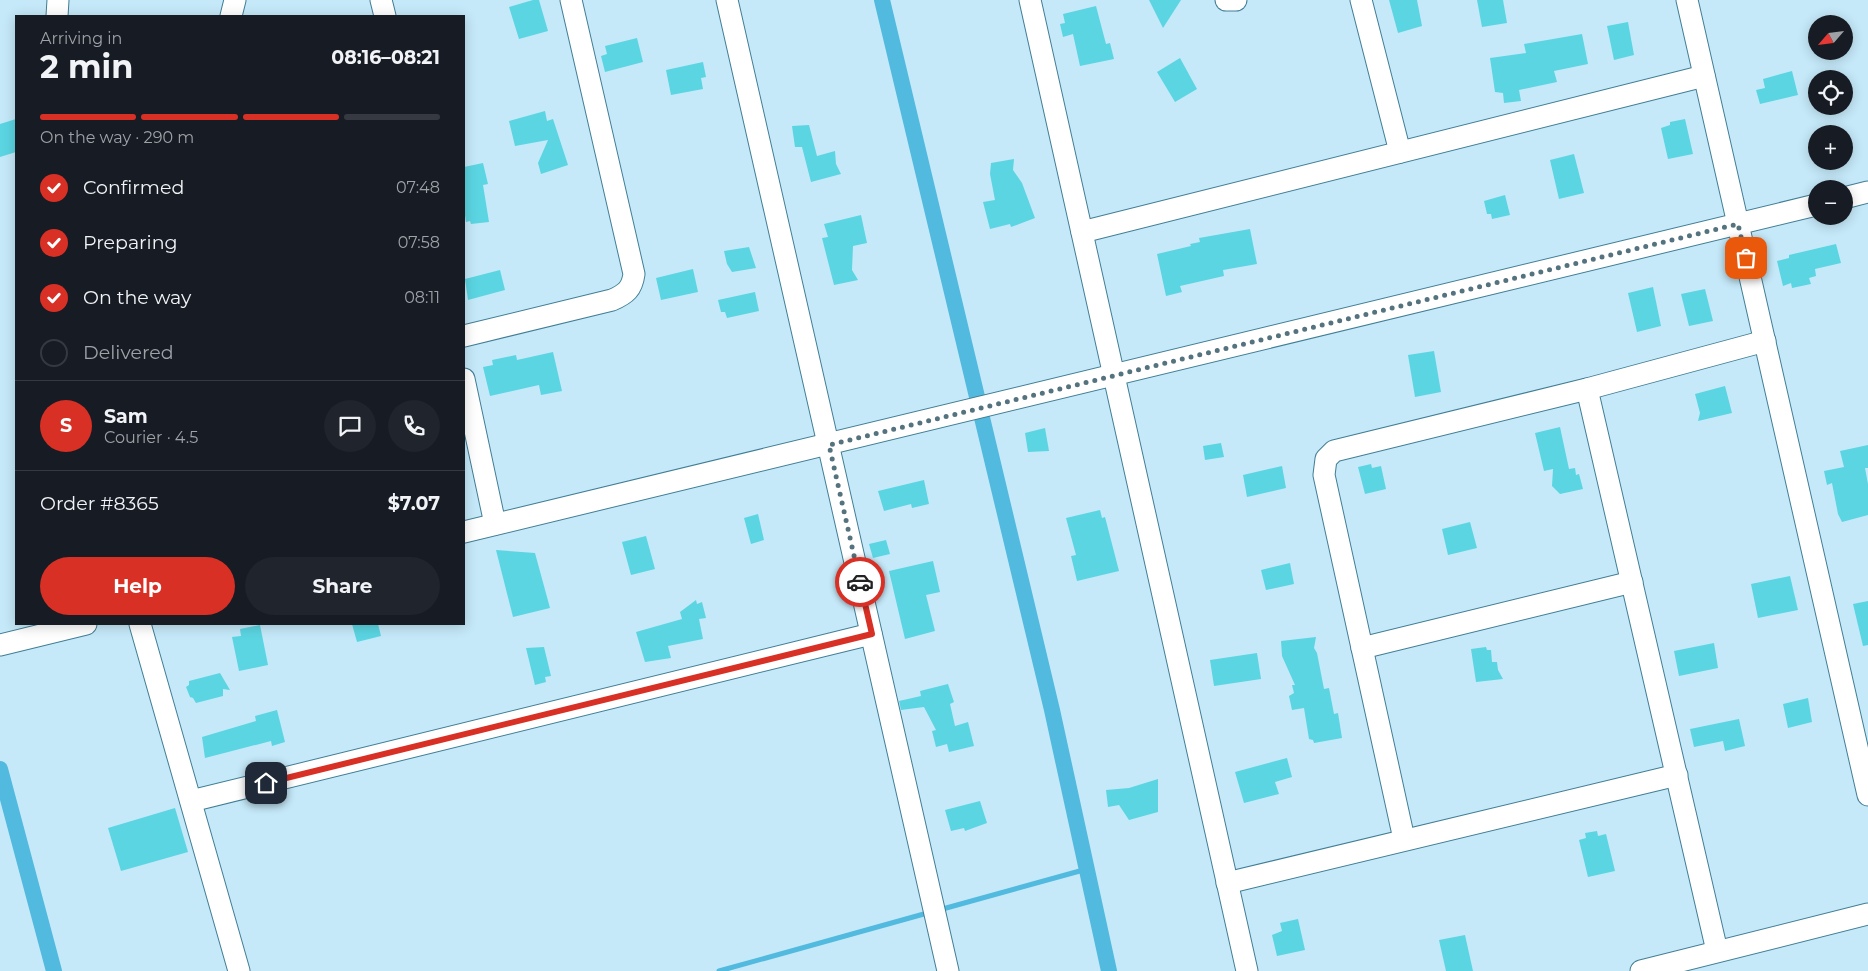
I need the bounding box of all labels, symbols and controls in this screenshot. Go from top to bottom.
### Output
north arrow [1808,15,1852,60]
map controls [1808,15,1853,225]
text: Arriving in [40,29,122,48]
text: 08:16–08:21 [331,46,440,69]
text: 2 min [40,47,133,86]
button: locate [1808,70,1853,115]
button: + [1808,125,1853,170]
text: On the way · 290 m [40,128,194,147]
icon: check [40,174,68,202]
text: Confirmed [83,176,184,199]
text: 07:48 [396,178,440,197]
button: − [1808,180,1853,225]
icon: check [40,229,68,257]
text: Preparing [83,231,178,254]
text: 07:58 [398,233,440,252]
pin [1725,237,1767,279]
icon: bag [1732,244,1760,272]
icon: check [40,284,68,312]
text: On the way [83,286,191,309]
text: 08:11 [404,288,440,307]
text: Delivered [83,341,174,364]
button: chat [324,400,376,452]
button: phone [388,400,440,452]
text: Sam [104,405,148,428]
text: S [60,414,72,437]
text: Courier · 4.5 [104,428,198,447]
text: Order #8365 [40,492,159,515]
text: $7.07 [388,492,440,515]
button: Help [40,557,235,615]
button: Share [245,557,440,615]
courier [835,557,885,607]
icon: car [846,568,874,596]
pin [245,762,287,804]
icon: home [252,769,280,797]

